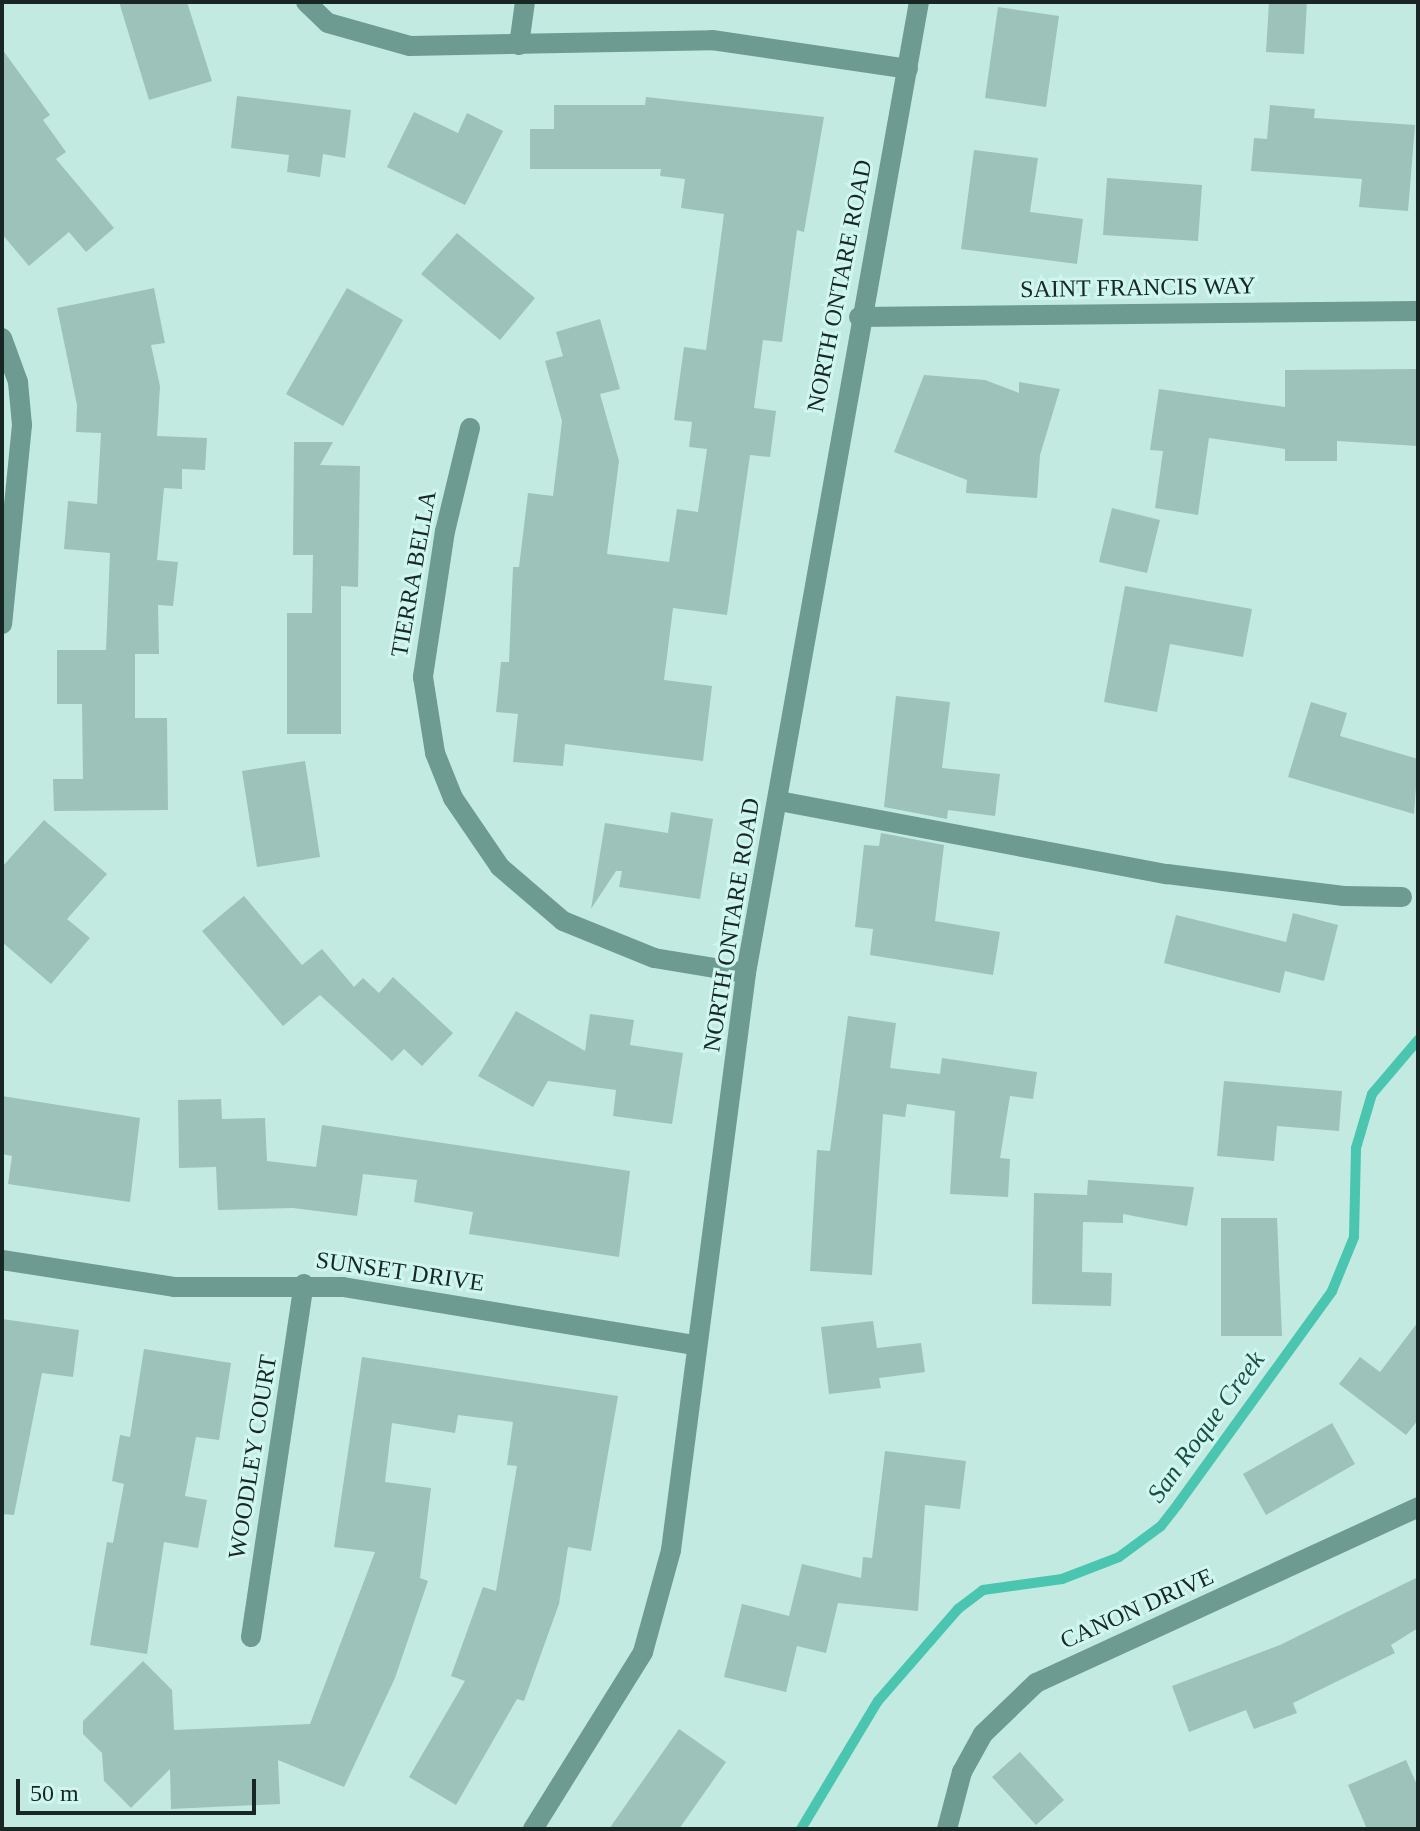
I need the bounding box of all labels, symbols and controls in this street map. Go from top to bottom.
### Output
street label: NORTH ONTARE ROAD [801,157,879,415]
street label: SAINT FRANCIS WAY [1020,272,1256,304]
street label: TIERRA BELLA [385,488,443,660]
street label: NORTH ONTARE ROAD [698,796,766,1054]
street label: SUNSET DRIVE [314,1246,486,1298]
water label: San Roque Creek [1141,1345,1271,1509]
street label: WOODLEY COURT [223,1352,283,1562]
street label: CANON DRIVE [1056,1562,1218,1656]
scale bar [20,1763,260,1813]
text: 50 m [30,1780,79,1806]

